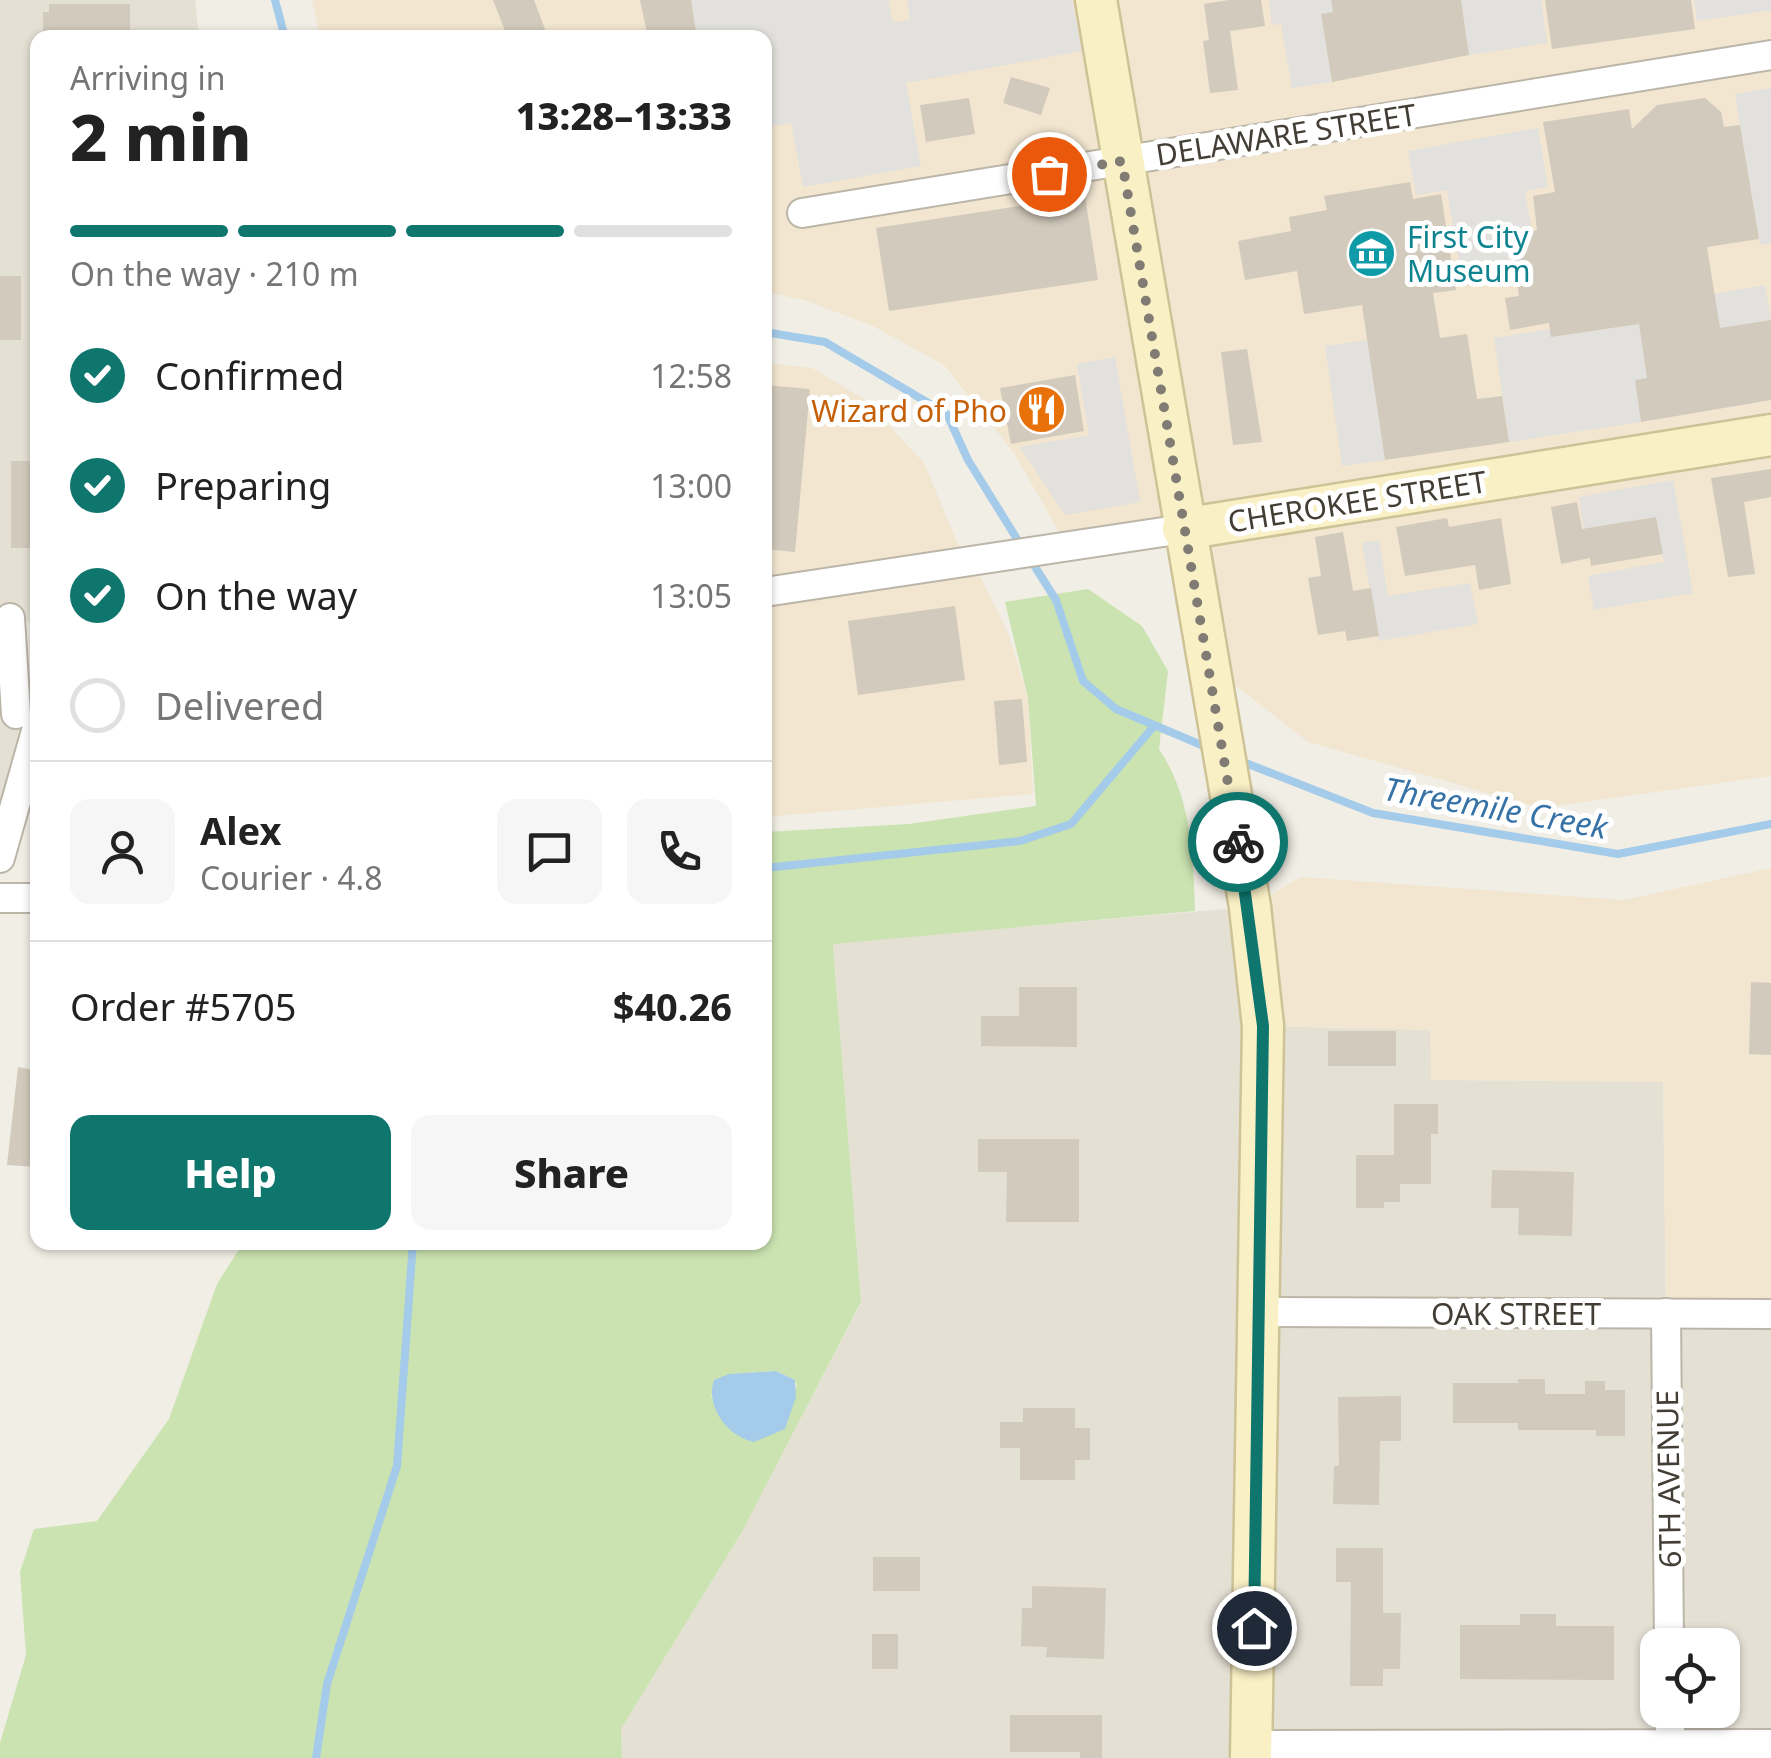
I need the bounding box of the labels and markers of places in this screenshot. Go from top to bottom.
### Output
pin [1007,132,1092,217]
place label: First City Museum [1407,216,1531,291]
museum icon: First City Museum [1346,227,1398,279]
restaurant icon: Wizard of Pho [1016,384,1068,436]
place label: Wizard of Pho [811,390,1007,431]
pin [1212,1586,1297,1671]

